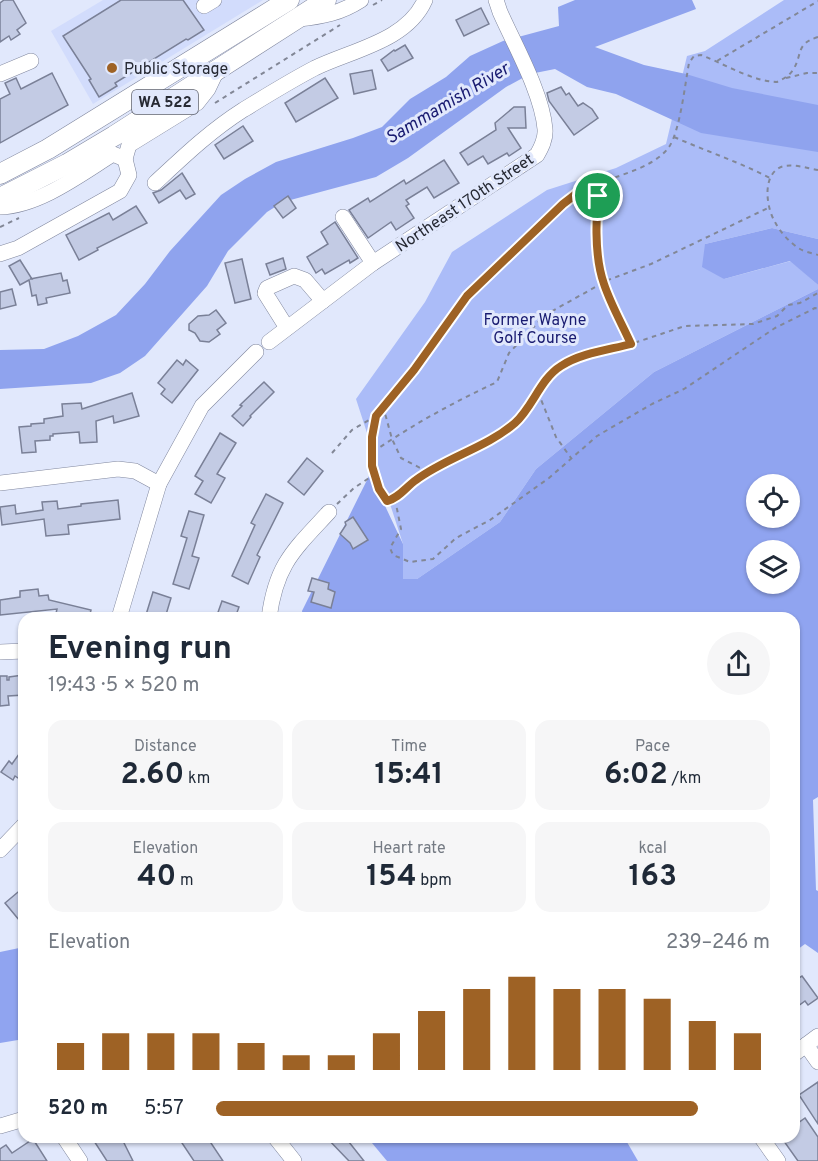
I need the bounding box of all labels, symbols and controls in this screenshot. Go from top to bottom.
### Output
water label: Sammamish River [382,57,516,150]
place label: Public Storage [124,60,228,80]
marker: Public Storage [105,61,119,75]
road number: WA 522 [132,90,198,114]
street label: Northeast 170th Street [392,150,538,257]
pin [572,170,623,221]
icon: arrive [581,179,614,212]
park label: Former Wayne Golf Course [484,311,586,349]
map controls [746,474,800,594]
button: locate [746,474,800,528]
button: layers [746,540,800,594]
text: Evening run [48,629,232,671]
button: share [707,632,770,695]
text: 19:43 · 5 × 520 m [48,673,200,699]
text: Distance [134,737,197,757]
text: Time [391,737,427,757]
text: Pace [635,737,670,757]
text: 2.60 [120,757,184,794]
text: 15:41 [375,757,443,794]
text: 6:02 [604,757,668,794]
text: km [184,769,210,789]
text: /km [668,769,701,789]
text: Elevation [132,839,198,859]
text: Heart rate [372,839,446,859]
text: kcal [638,839,667,859]
text: 40 [137,859,176,896]
text: 154 [366,859,417,896]
text: 163 [628,859,677,896]
text: m [176,871,193,891]
text: bpm [417,871,452,891]
text: Elevation [48,930,130,956]
text: 239–246 m [666,930,770,956]
text: 520 m [48,1096,108,1122]
text: 5:57 [144,1096,184,1122]

